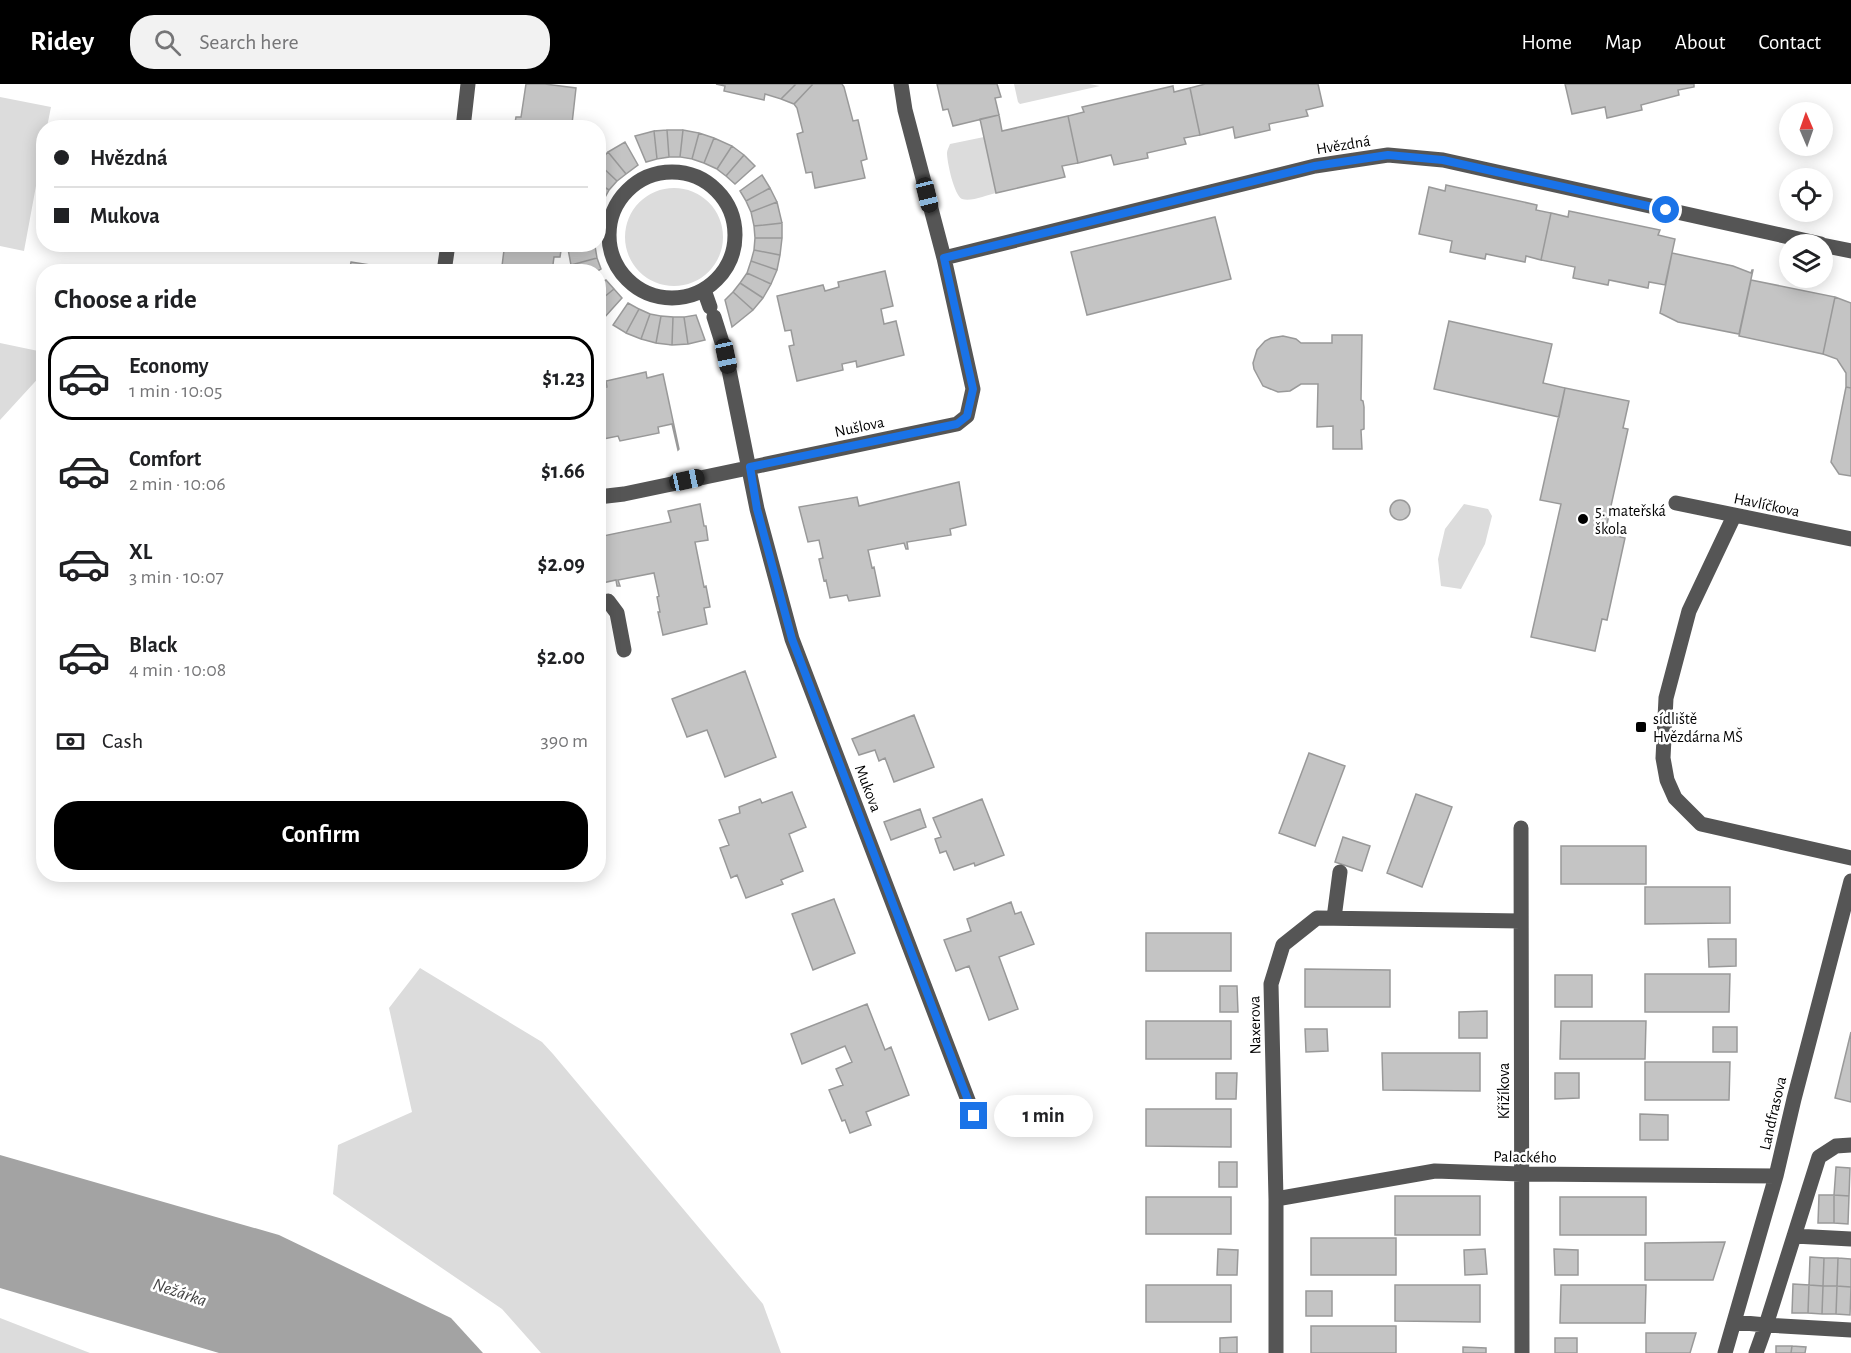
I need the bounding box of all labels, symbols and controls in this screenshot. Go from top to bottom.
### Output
search box [130,15,550,69]
icon: search [151,26,184,59]
text: Ridey [30,28,94,56]
text: Search here [199,31,299,53]
text: Home [1521,32,1572,53]
text: Map [1605,32,1642,53]
text: About [1675,32,1725,53]
text: Contact [1758,32,1821,53]
north arrow [1779,102,1833,156]
map controls [1779,102,1833,288]
street label: Hvězdná [1315,133,1371,157]
text: Hvězdná [90,147,168,169]
button: locate [1779,168,1833,222]
car [914,175,940,215]
route start [1652,196,1679,223]
text: Mukova [90,205,160,227]
button: layers [1779,234,1833,288]
text: Choose a ride [54,286,197,313]
car [713,337,739,375]
icon: car [57,351,111,405]
text: Economy [129,355,209,377]
text: $1.23 [542,367,585,389]
text: 1 min · 10:05 [129,381,222,401]
street label: Nušlova [833,414,885,440]
icon: car [57,444,111,498]
text: Comfort [129,448,201,470]
text: $1.66 [541,460,585,482]
car [668,467,706,493]
text: 2 min · 10:06 [129,474,226,494]
street label: Havlíčkova [1732,490,1801,520]
place label: 5. mateřská škola [1595,503,1666,537]
marker: 5. mateřská škola [1576,512,1590,526]
icon: car [57,537,111,591]
text: XL [129,541,152,563]
text: $2.09 [538,553,585,575]
text: 3 min · 10:07 [129,567,224,587]
icon: car [57,630,111,684]
text: Black [129,634,177,656]
text: $2.00 [537,646,585,668]
text: 4 min · 10:08 [129,660,226,680]
place label: sídliště Hvězdárna MŠ [1653,711,1743,745]
marker: sídliště Hvězdárna MŠ [1634,720,1648,734]
icon: cash [54,725,87,758]
text: Cash [102,730,143,752]
text: 390 m [541,731,588,751]
street label: Mukova [852,763,884,814]
button: Confirm [54,801,588,870]
street label: Naxerova [1246,995,1264,1055]
street label: Křižíkova [1496,1063,1512,1119]
street label: Landfrasova [1757,1075,1789,1152]
callout: 1 min [995,1095,1094,1137]
route end [960,1102,987,1129]
text: 1 min [1022,1106,1065,1126]
street label: Palackého [1493,1148,1557,1166]
water label: Nežárka [151,1275,209,1311]

